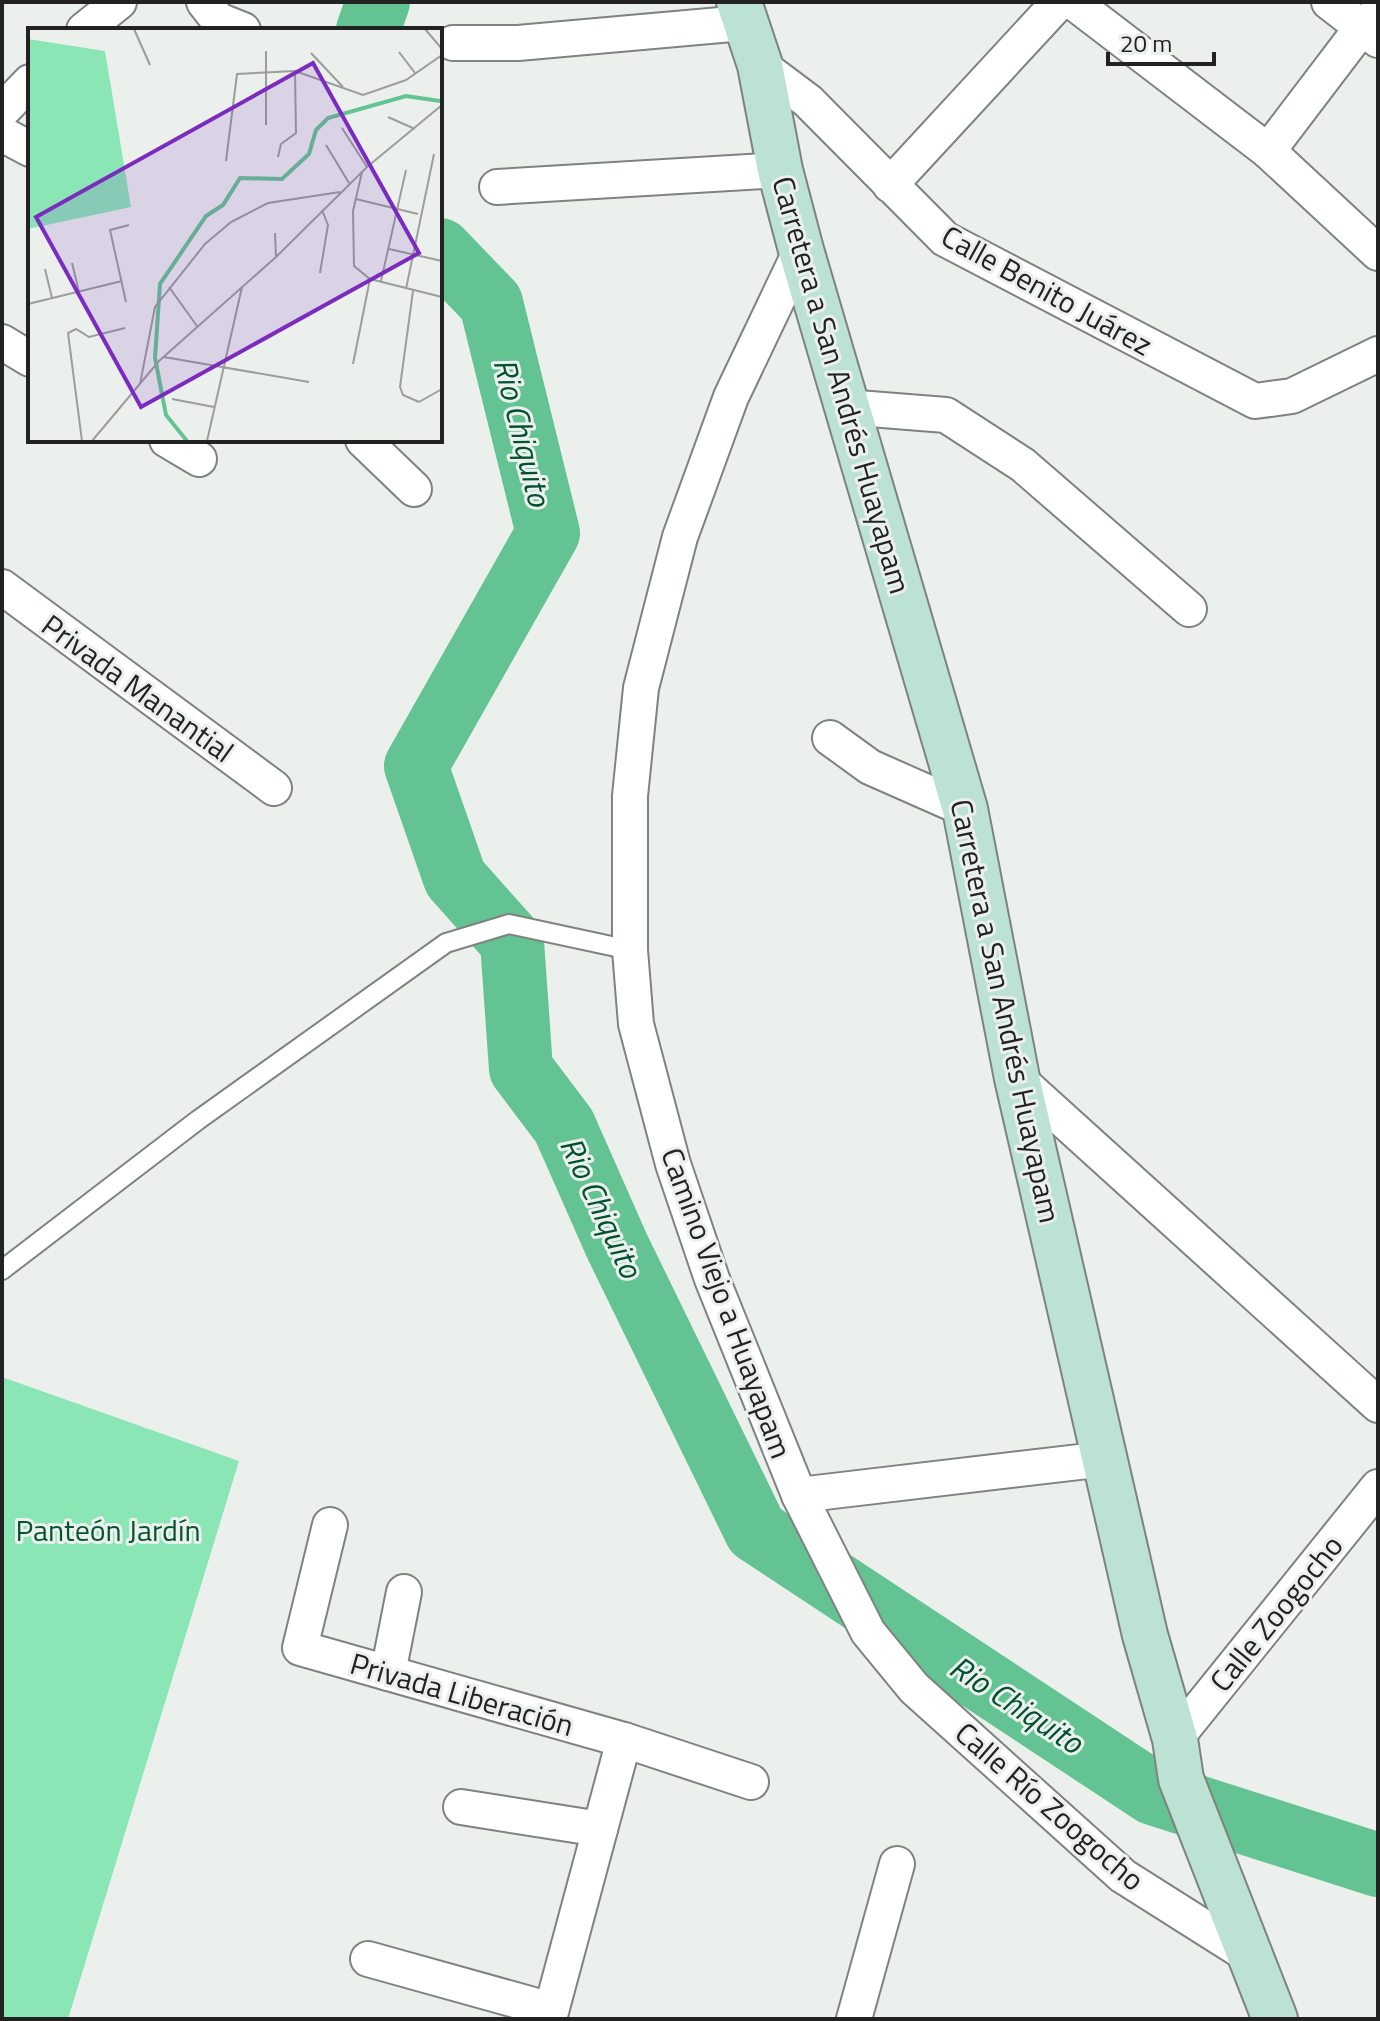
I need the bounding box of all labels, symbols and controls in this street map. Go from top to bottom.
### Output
scale bar [1108,16,1214,66]
text: 20 m [1120,25,1172,61]
inset map [28,28,442,442]
street label: Carretera a San Andrés Huayapam [760,171,924,599]
street label: Calle Benito Juárez [933,213,1161,367]
water label: Rio Chiquito [481,353,565,512]
street label: Privada Manantial [32,602,244,774]
street label: Carretera a San Andrés Huayapam [939,795,1073,1227]
water label: Rio Chiquito [548,1129,656,1286]
street label: Camino Viejo a Huayapam [649,1141,805,1465]
park label: Panteón Jardín [15,1507,201,1553]
street label: Calle Zoogocho [1198,1524,1354,1702]
street label: Privada Liberación [345,1640,579,1748]
water label: Rio Chiquito [941,1643,1094,1766]
street label: Calle Río Zoogocho [945,1711,1155,1901]

